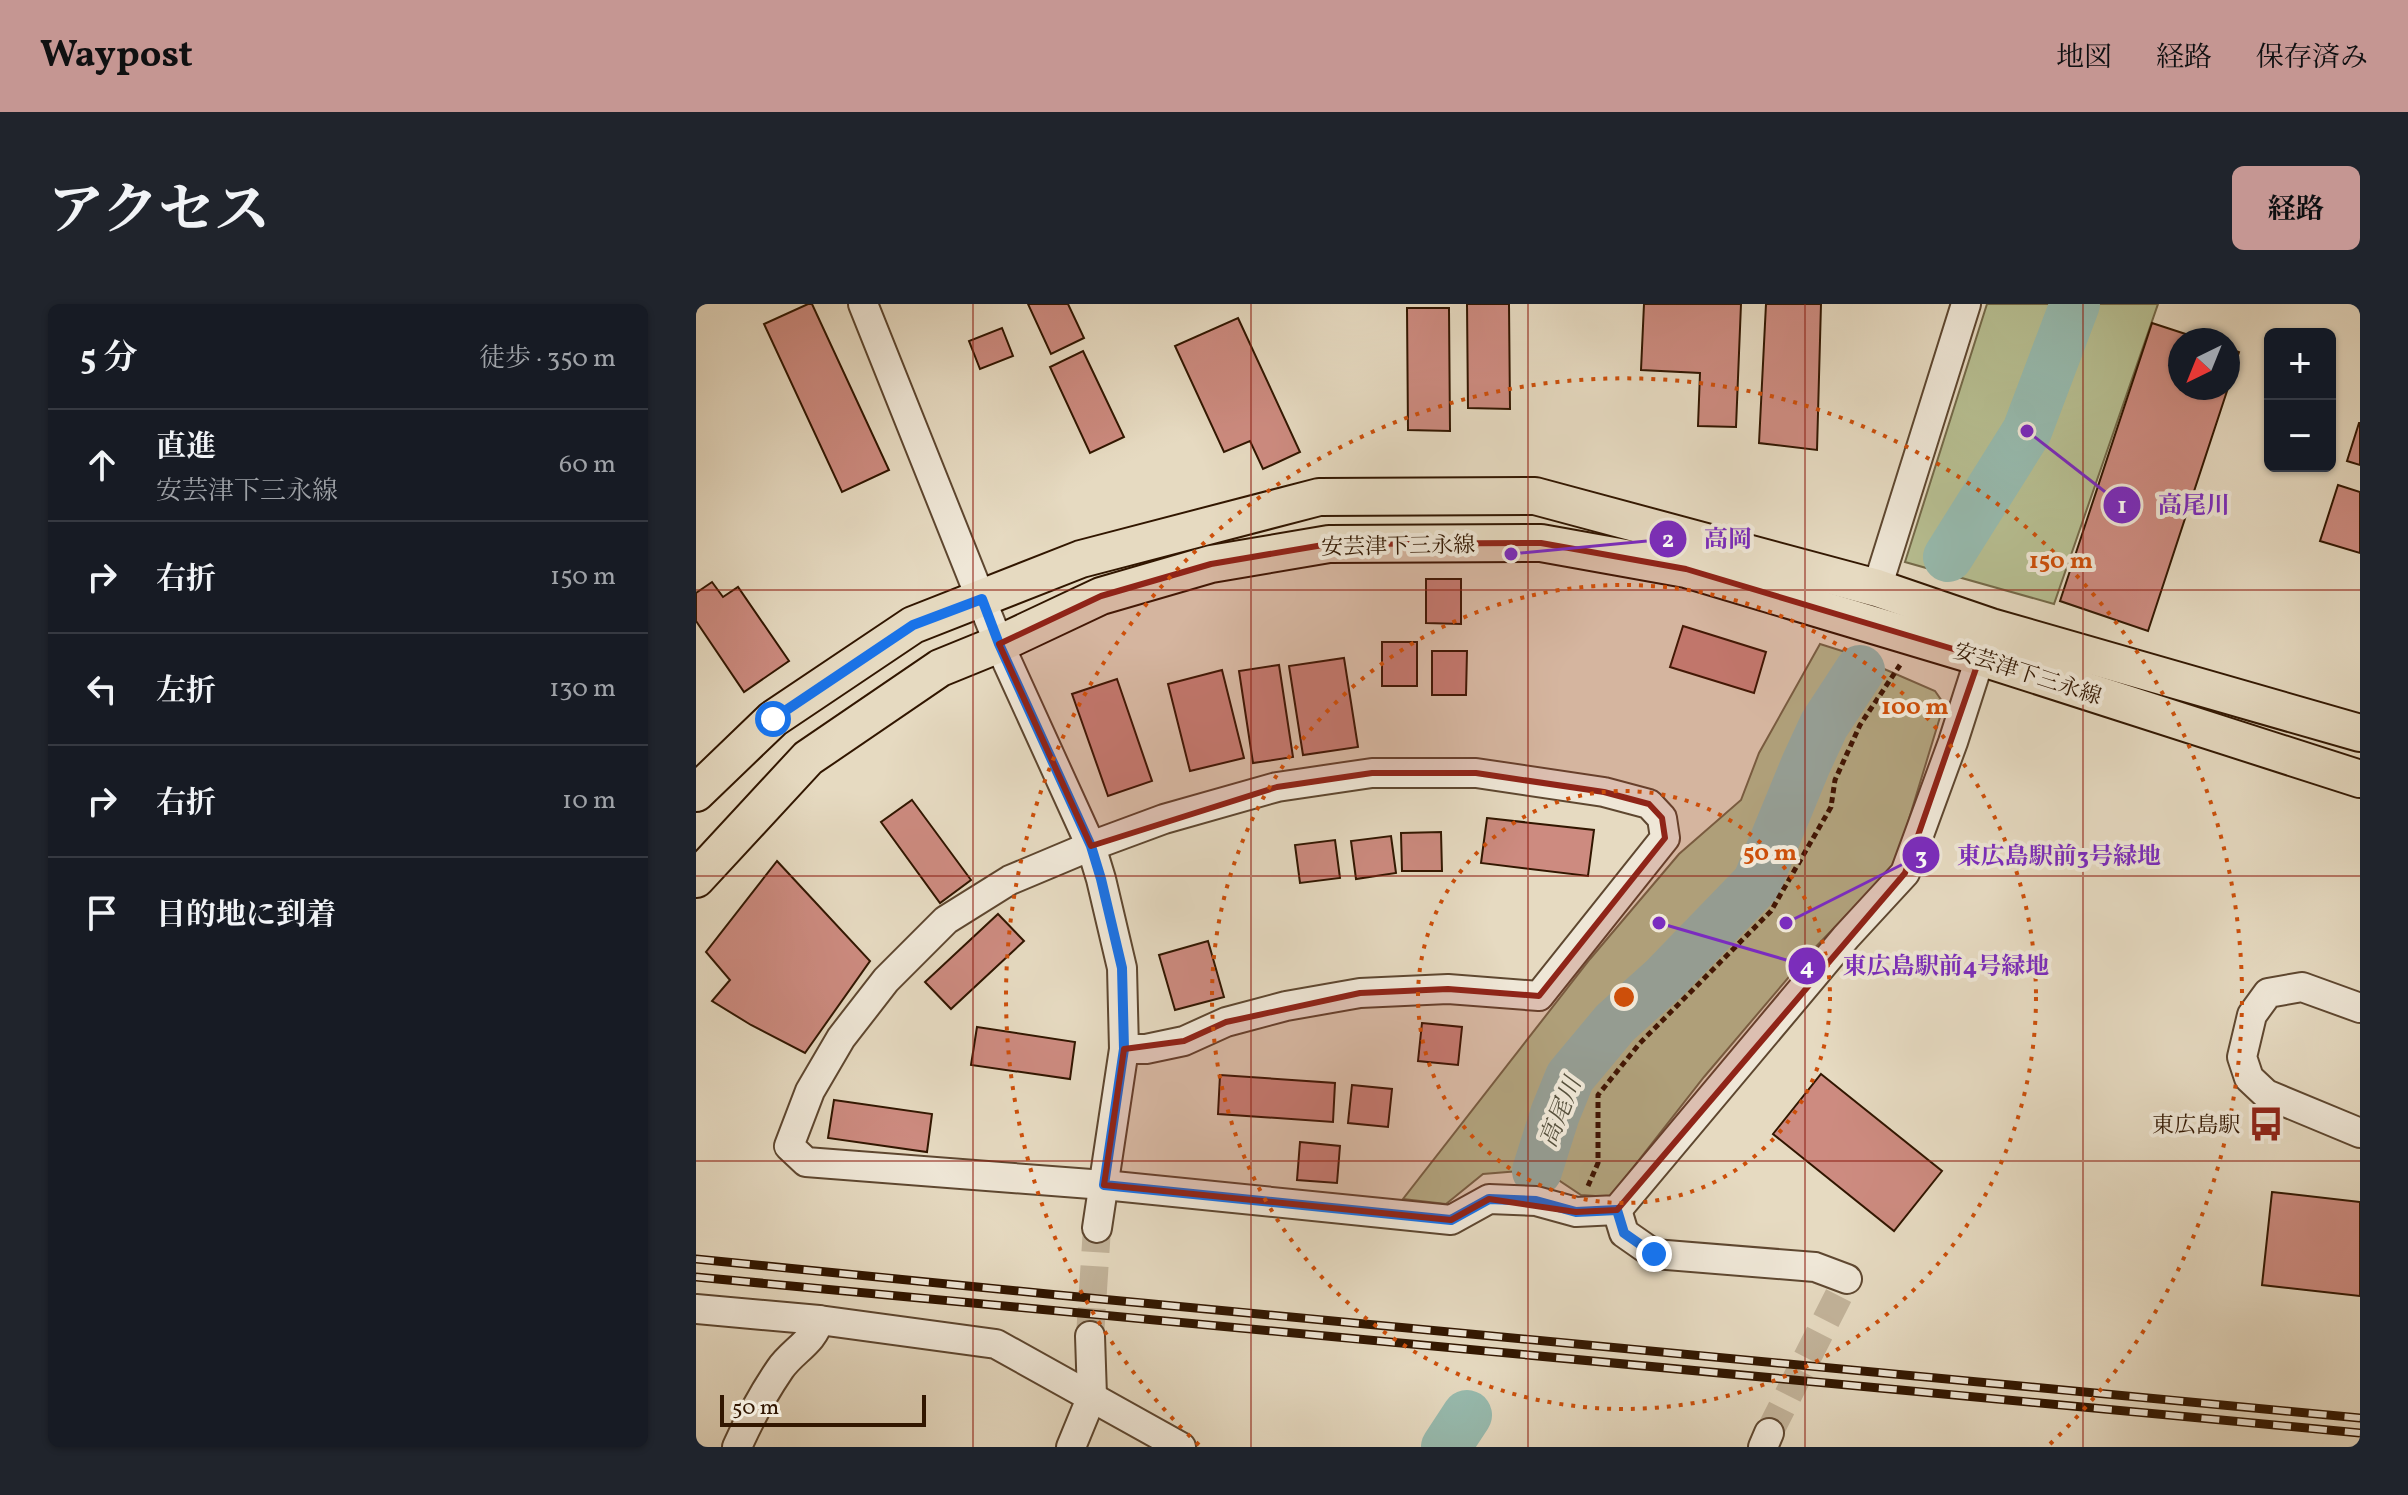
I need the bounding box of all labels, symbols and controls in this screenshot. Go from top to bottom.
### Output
text: Waypost [40,30,193,83]
text: 地図 [2056,39,2112,78]
text: 経路 [2156,39,2212,78]
text: 保存済み [2256,39,2368,78]
button: 経路 [2232,166,2360,250]
text: アクセス [48,175,270,253]
north arrow [2168,328,2240,400]
map controls [2264,328,2336,472]
button: + [2264,328,2336,400]
text: 5 分 [80,336,137,383]
text: 徒歩 · 350 m [479,341,616,377]
button: − [2264,400,2336,472]
text: 直進 [156,427,216,469]
icon: ahead [80,443,124,487]
text: 60 m [559,447,616,483]
text: 安芸津下三永線 [156,474,338,510]
callout: 高尾川 [2102,481,2246,529]
text: 1 [2117,490,2127,524]
text: 高尾川 [2158,490,2230,524]
callout: 高岡 [1648,515,1768,563]
text: 2 [1662,524,1674,558]
text: 高岡 [1704,524,1752,558]
street label: 安芸津下三永線 [1321,531,1475,564]
text: 150 m [2029,545,2093,579]
icon: right [80,555,124,599]
text: 右折 [156,559,216,601]
text: 150 m [550,559,616,595]
street label: 安芸津下三永線 [1949,637,2105,714]
icon: left [80,667,124,711]
text: 左折 [156,671,216,713]
text: 130 m [549,671,616,707]
text: 100 m [1881,691,1949,725]
route start [755,701,791,737]
icon: right [80,779,124,823]
text: 右折 [156,783,216,825]
text: 10 m [562,783,616,819]
callout: 東広島駅前3号緑地 [1901,831,2178,879]
text: 50 m [1743,837,1797,871]
text: 3 [1915,841,1927,875]
text: 東広島駅前3号緑地 [1957,841,2161,875]
icon: arrive [80,891,124,935]
text: 目的地に到着 [156,895,336,937]
callout: 東広島駅前4号緑地 [1787,942,2066,990]
text: 4 [1800,951,1814,985]
text: 東広島駅前4号緑地 [1843,951,2049,985]
centre of rings [1610,983,1638,1011]
water label: 高尾川 [1533,1070,1592,1152]
bus stop icon: 東広島駅 [2247,1105,2285,1143]
place label: 東広島駅 [2152,1111,2240,1142]
route end [1636,1236,1672,1272]
scale bar [720,1391,926,1427]
text: 50 m [732,1393,779,1424]

